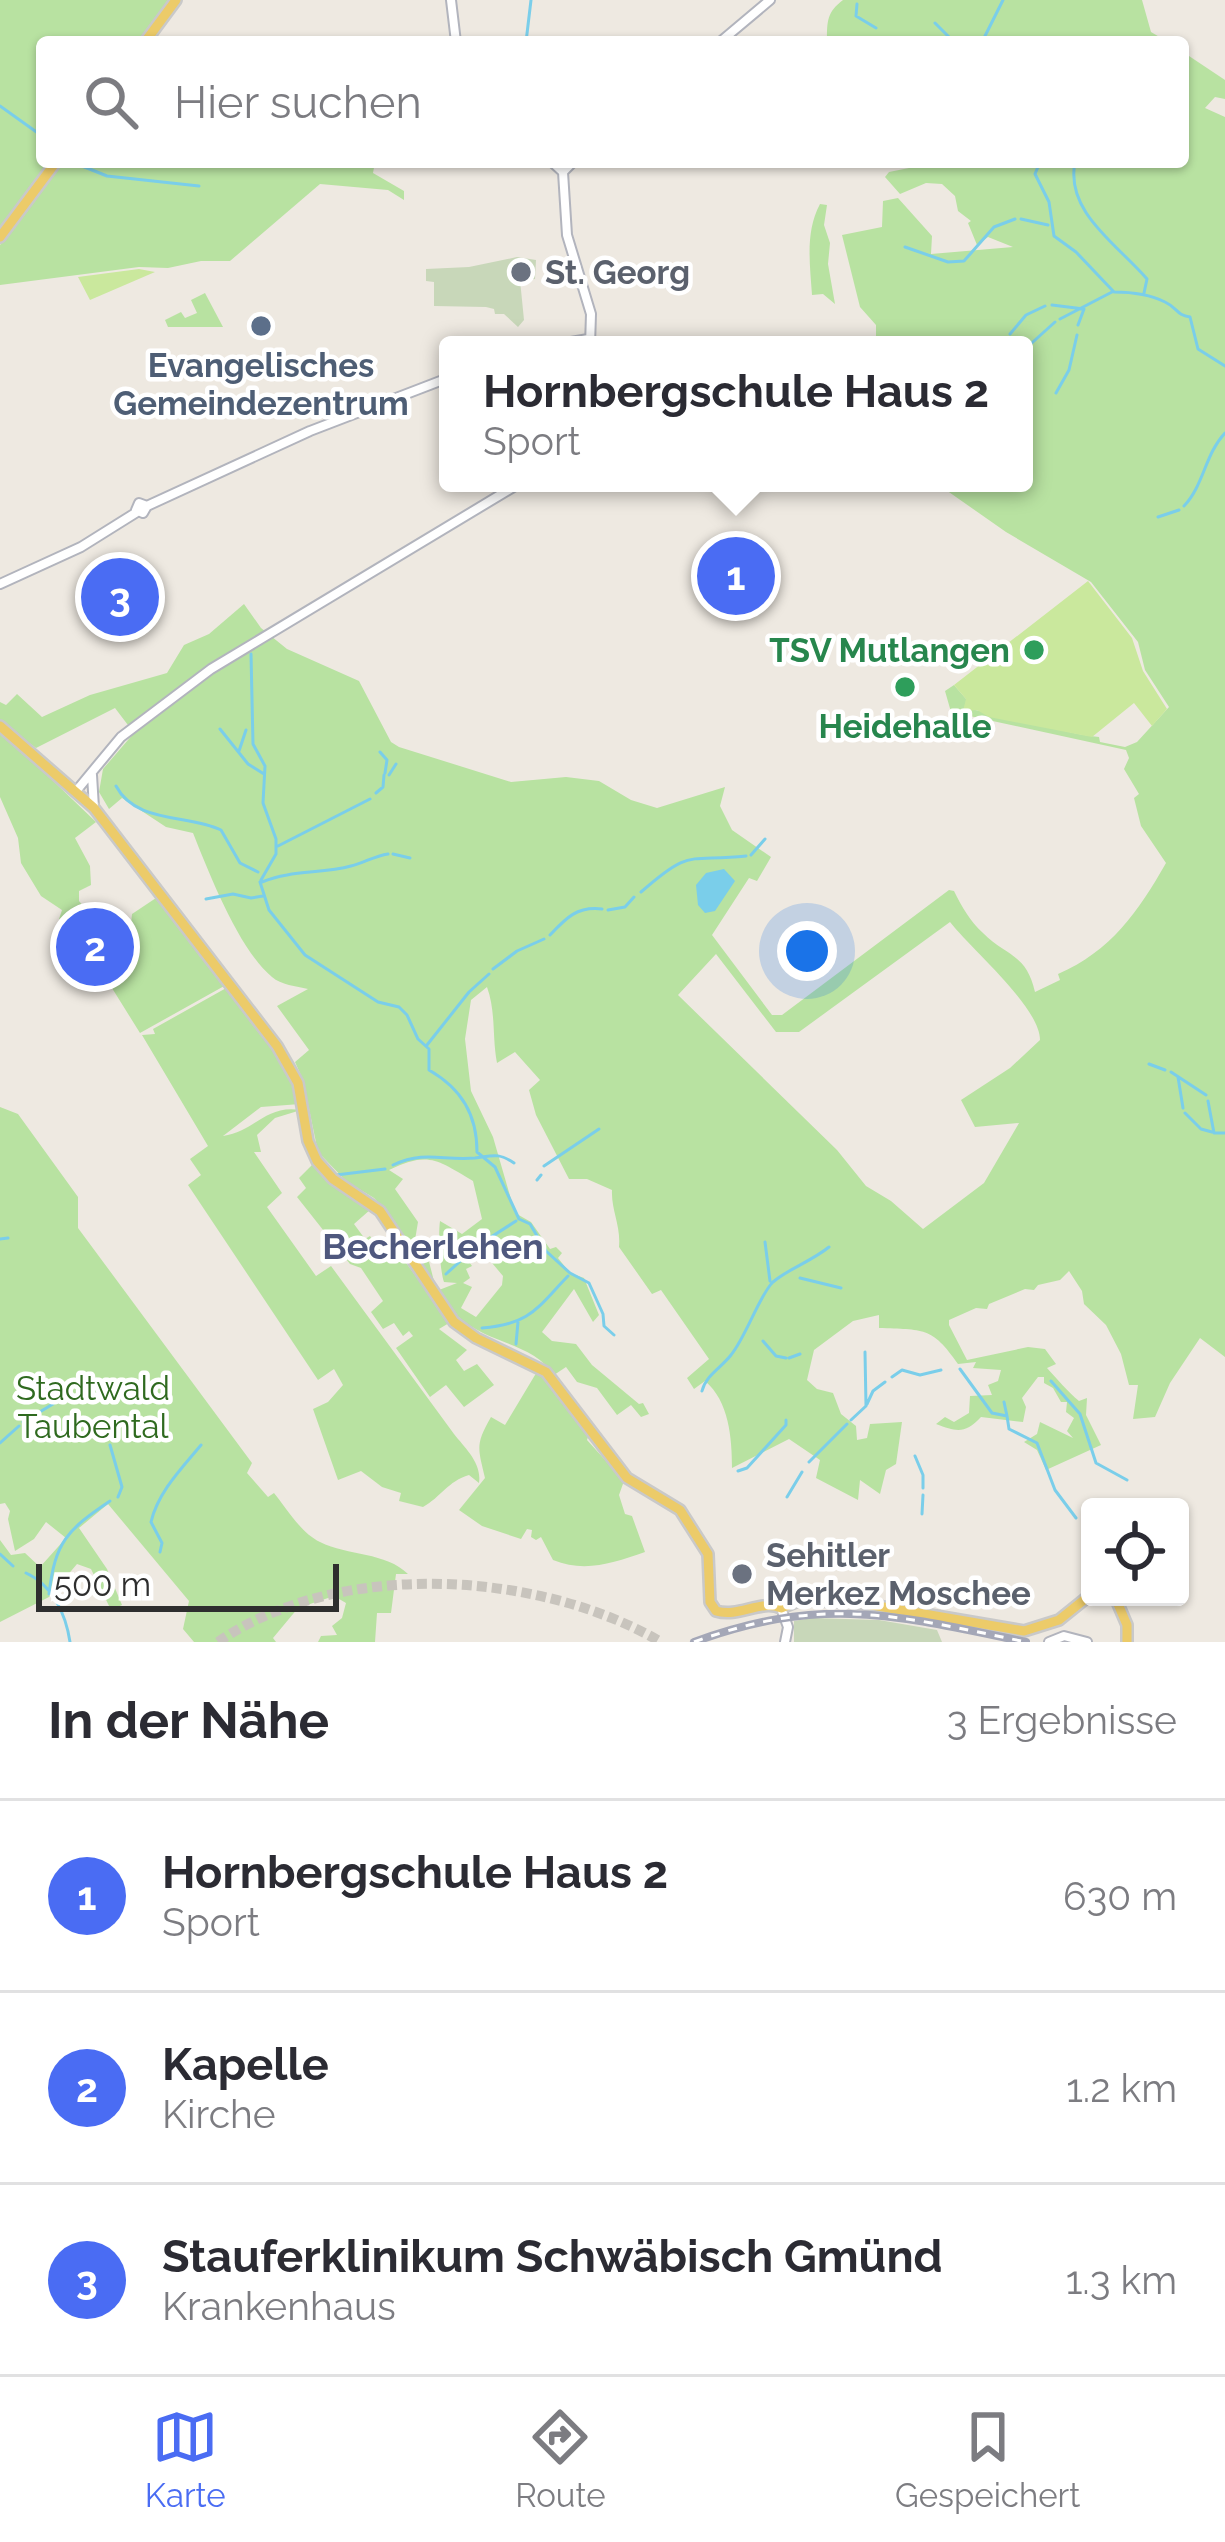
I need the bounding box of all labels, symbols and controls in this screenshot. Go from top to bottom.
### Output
search box [36,36,1189,168]
icon: search [78,69,144,135]
text: Hier suchen [174,76,422,129]
place label: St. Georg [545,253,690,292]
marker: St. Georg [508,259,534,285]
marker: Evangelisches Gemeindezentrum [248,313,274,339]
popup [439,336,1033,492]
place label: Evangelisches Gemeindezentrum [113,346,409,423]
text: Hornbergschule Haus 2 [483,365,989,418]
text: Sport [483,418,581,464]
pin: 1 [697,531,775,621]
pin: 3 [81,552,159,642]
place label: TSV Mutlangen [769,631,1010,670]
marker: TSV Mutlangen [1021,637,1047,663]
marker: Heidehalle [892,674,918,700]
place label: Heidehalle [818,707,992,746]
pin: 2 [56,902,134,992]
your location [777,921,837,981]
district label: Becherlehen [322,1225,544,1267]
park label: Stadtwald Taubental [16,1369,170,1446]
map controls [1081,1498,1189,1606]
button: locate [1081,1498,1189,1606]
place label: Sehitler Merkez Moschee [766,1536,1031,1613]
scale bar [36,1558,339,1611]
marker: Sehitler Merkez Moschee [729,1561,755,1587]
text: 500 m [54,1565,151,1604]
text: In der Nähe [48,1690,329,1750]
text: 3 Ergebnisse [947,1697,1177,1743]
text: Hornbergschule Haus 2 [162,1846,668,1899]
text: 1 [77,1873,97,1919]
text: 630 m [1063,1873,1177,1919]
text: Sport [162,1899,260,1945]
text: Kapelle [162,2038,329,2091]
text: 2 [76,2065,98,2111]
text: 1.2 km [1066,2065,1177,2111]
text: Kirche [162,2091,276,2137]
text: Stauferklinikum Schwäbisch Gmünd [162,2230,943,2283]
text: 3 [76,2257,98,2303]
text: 1.3 km [1066,2257,1177,2303]
text: Krankenhaus [162,2283,396,2329]
tab: Karte [145,2404,226,2515]
tab: Route [515,2404,606,2515]
tab: Gespeichert [895,2404,1080,2515]

